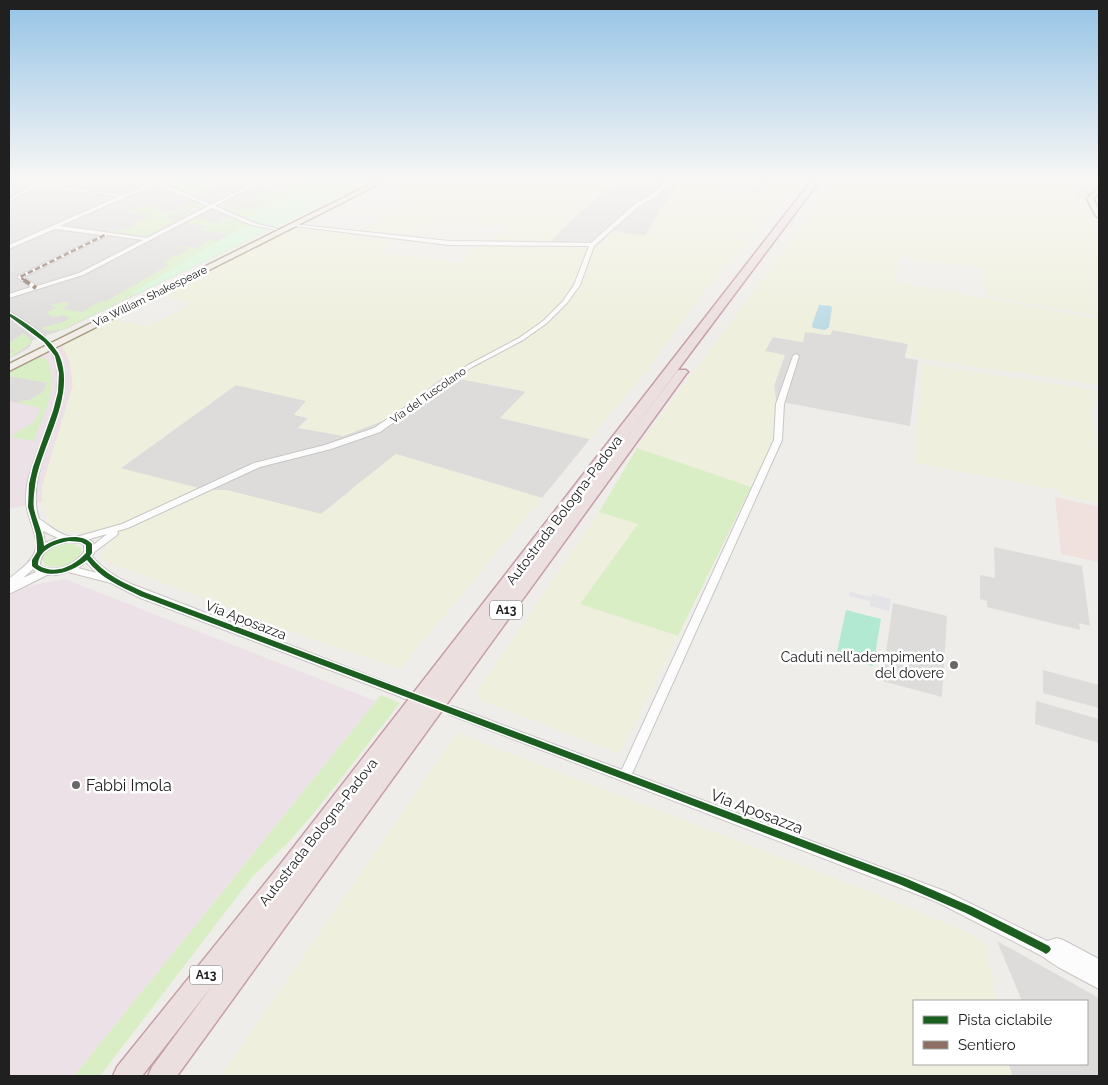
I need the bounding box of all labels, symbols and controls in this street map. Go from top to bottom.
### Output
street label: Via William Shakespeare [91,263,210,330]
street label: Via del Tuscolano [388,364,469,426]
street label: Autostrada Bologna-Padova [503,432,625,588]
street label: Via Aposazza [203,597,289,643]
road number: A13 [490,600,522,620]
place label: Caduti nell'adempimento del dovere [781,649,944,681]
marker: Caduti nell'adempimento del dovere [948,659,960,671]
street label: Autostrada Bologna-Padova [256,755,380,909]
place label: Fabbi Imola [86,776,172,795]
marker: Fabbi Imola [70,779,82,791]
street label: Via Aposazza [708,785,806,838]
road number: A13 [190,966,222,984]
legend [913,1000,1088,1065]
text: Pista ciclabile [958,1011,1052,1029]
text: Sentiero [958,1036,1016,1054]

